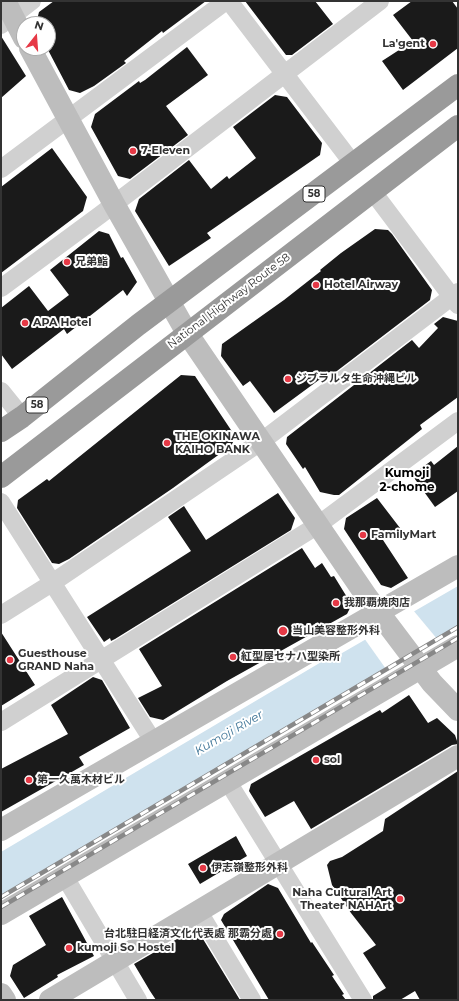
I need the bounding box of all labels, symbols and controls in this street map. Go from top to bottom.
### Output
north arrow [16,16,56,56]
text: N [33,17,46,33]
place label: La'gent [382,37,425,51]
marker: La'gent [428,39,438,49]
place label: 7-Eleven [141,144,190,158]
marker: 7-Eleven [128,146,138,156]
road number: 58 [303,186,325,202]
street label: National Highway Route 58 [165,251,293,351]
place label: 兄弟鮨 [75,255,108,269]
marker: 兄弟鮨 [62,257,72,267]
place label: Hotel Airway [324,278,398,292]
marker: Hotel Airway [311,280,321,290]
place label: APA Hotel [33,316,91,330]
marker: APA Hotel [20,318,30,328]
place label: ジブラルタ生命沖縄ビル [296,372,417,386]
marker: ジブラルタ生命沖縄ビル [283,374,293,384]
road number: 58 [26,397,48,413]
place label: THE OKINAWA KAIHO BANK [175,430,260,456]
marker: THE OKINAWA KAIHO BANK [162,438,172,448]
district label: Kumoji 2-chome [379,466,435,494]
place label: FamilyMart [371,528,436,542]
marker: FamilyMart [358,530,368,540]
place label: 我那覇焼肉店 [344,596,410,610]
marker: 我那覇焼肉店 [331,598,341,608]
place label: 当山美容整形外科 [292,624,380,638]
marker: 当山美容整形外科 [277,625,289,637]
place label: Guesthouse GRAND Naha [18,647,94,673]
place label: 紅型屋セナハ型染所 [241,650,340,664]
marker: 紅型屋セナハ型染所 [228,652,238,662]
marker: Guesthouse GRAND Naha [5,655,15,665]
water label: Kumoji River [192,708,266,758]
place label: sol [324,753,340,767]
marker: sol [311,755,321,765]
place label: 第一久萬木材ビル [37,773,125,787]
marker: 第一久萬木材ビル [24,775,34,785]
place label: 伊志嶺整形外科 [211,861,288,875]
marker: 伊志嶺整形外科 [198,863,208,873]
place label: Naha Cultural Art Theater NAHArt [292,886,392,912]
marker: Naha Cultural Art Theater NAHArt [395,894,405,904]
place label: 台北駐日経済文化代表處 那霸分處 [104,927,272,941]
marker: 台北駐日経済文化代表處 那霸分處 [275,929,285,939]
place label: kumoji So Hostel [77,941,174,955]
marker: kumoji So Hostel [64,943,74,953]

